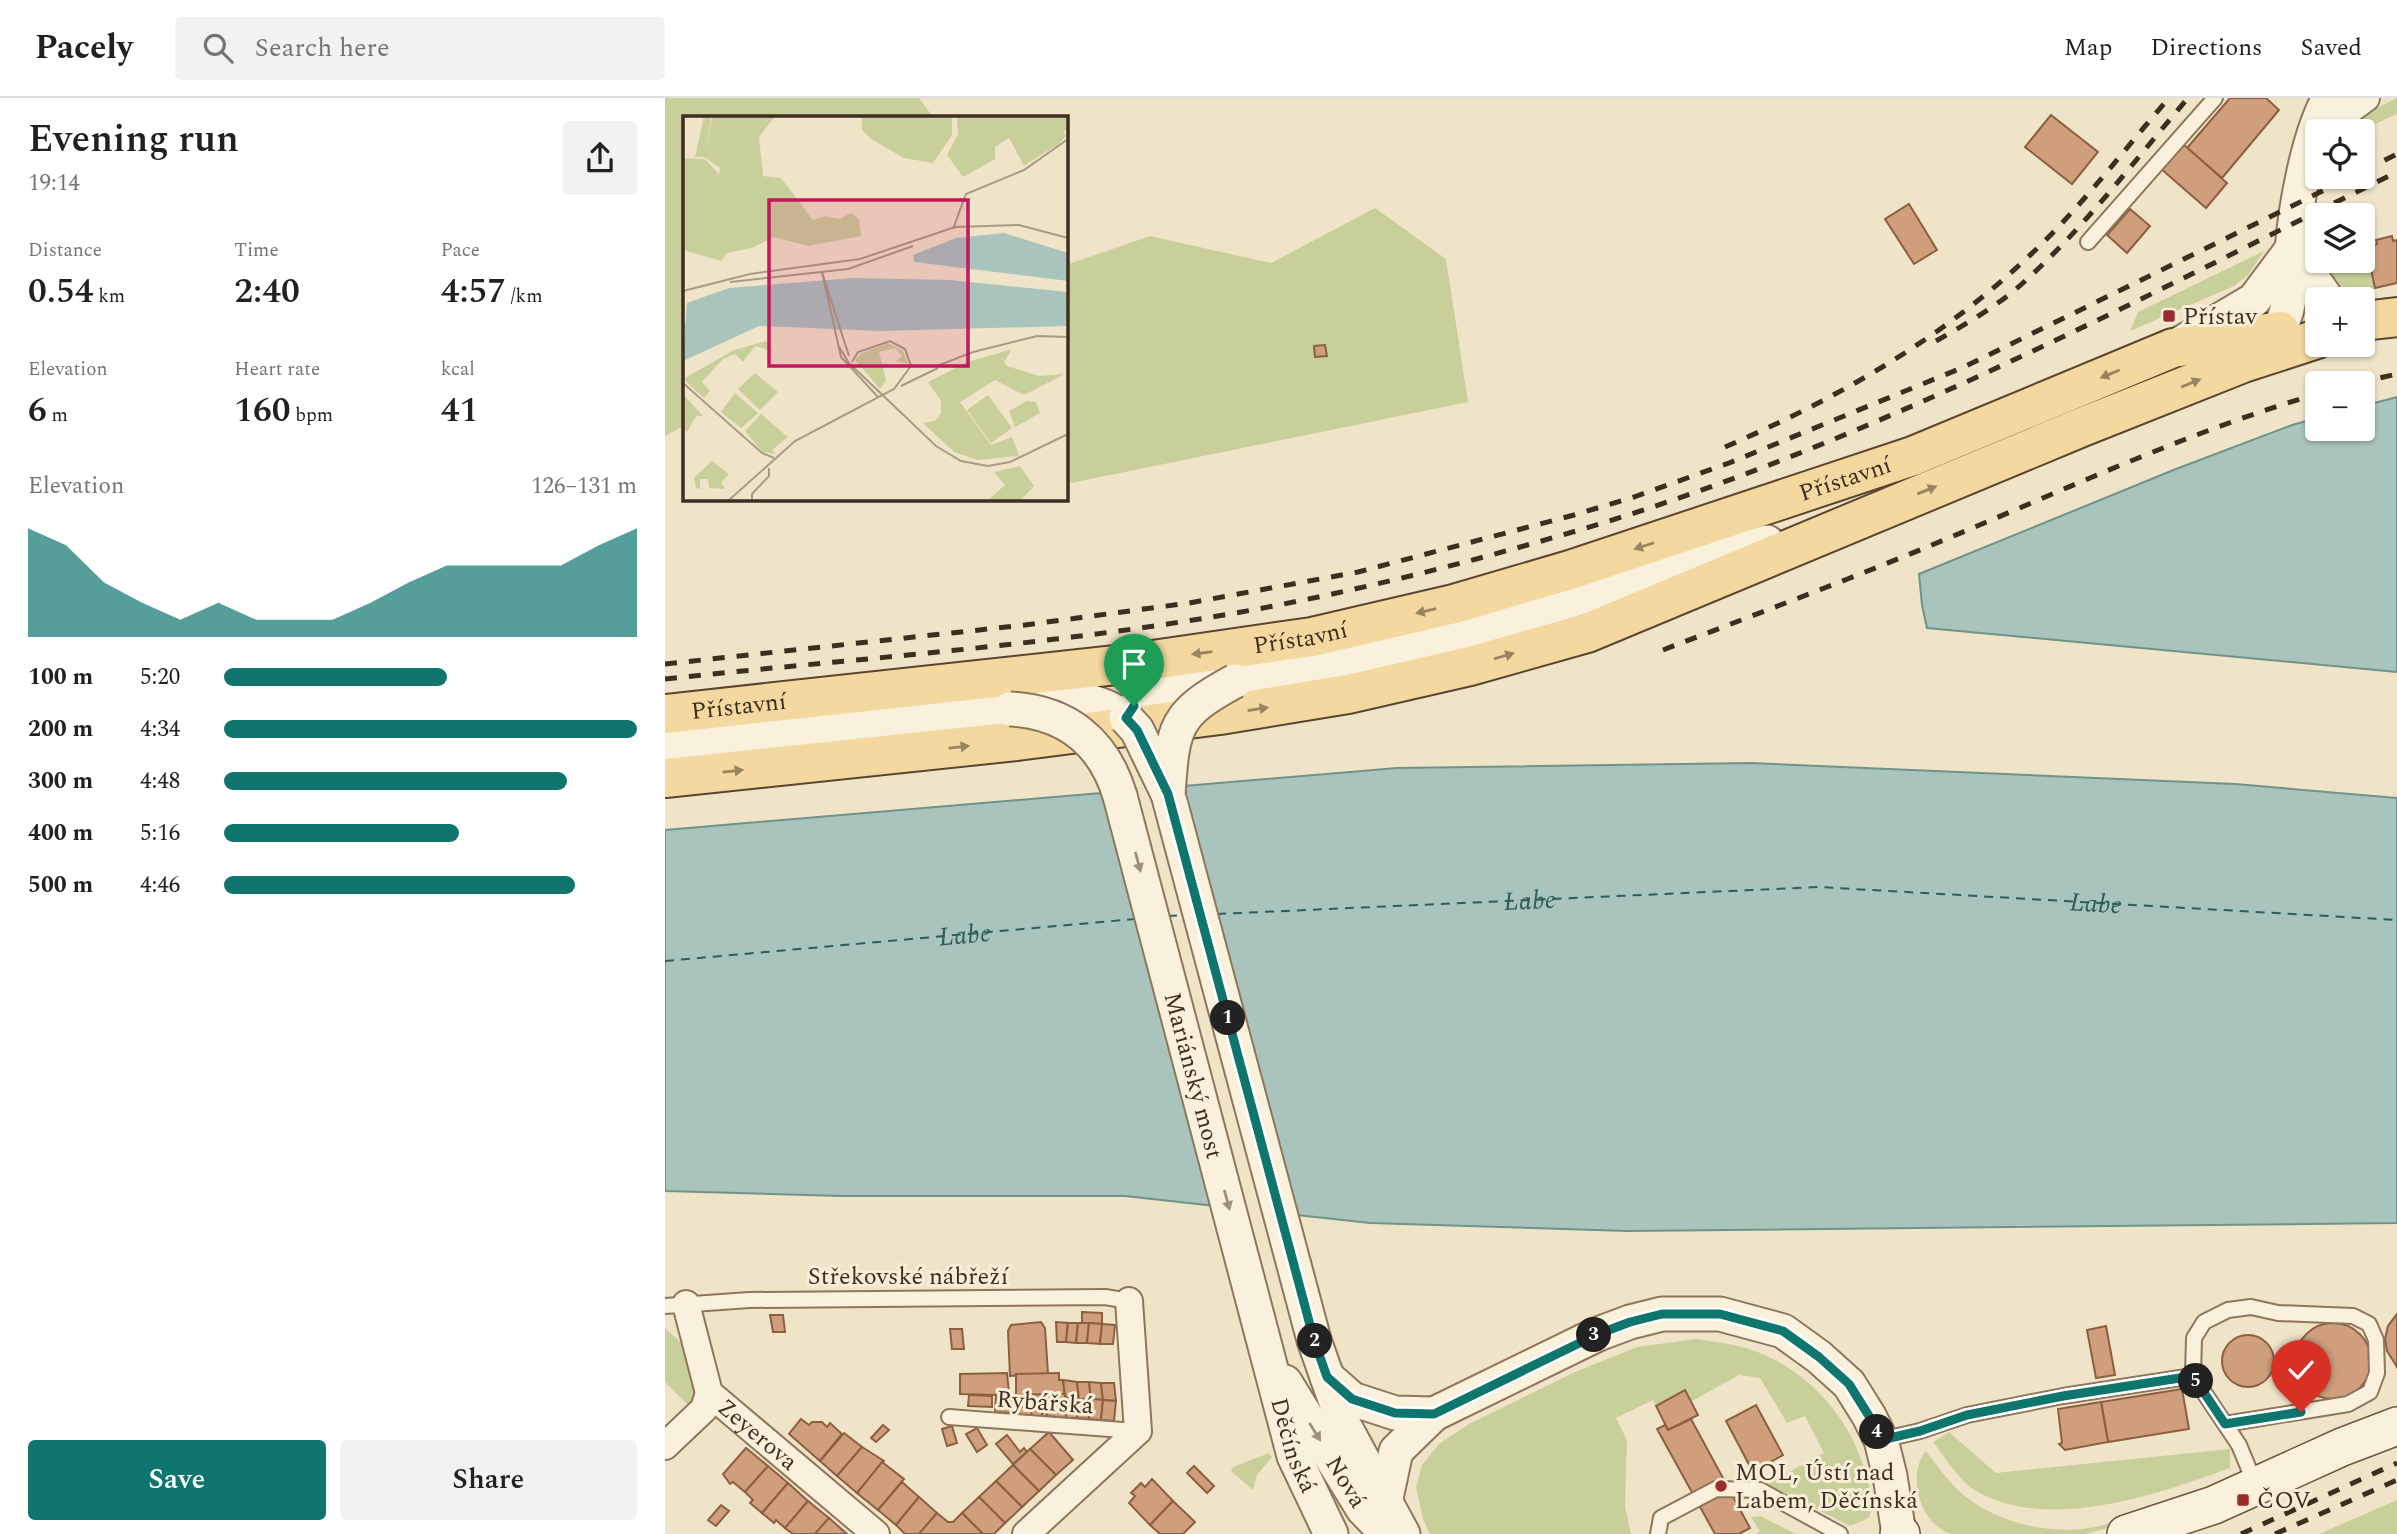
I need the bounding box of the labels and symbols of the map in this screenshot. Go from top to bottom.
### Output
inset map [683,116,1067,500]
place label: Přístav [2183,299,2258,335]
marker: Přístav [2161,308,2177,324]
one-way arrow [2099,369,2120,380]
one-way arrow [2181,378,2202,389]
street label: Přístavní [1794,447,1898,512]
one-way arrow [1917,485,1938,496]
one-way arrow [1633,542,1654,552]
one-way arrow [1415,606,1437,617]
street label: Přístavní [1251,612,1353,664]
pin [1104,634,1164,706]
one-way arrow [1191,648,1213,659]
one-way arrow [1494,651,1515,661]
street label: Přístavní [689,684,790,730]
one-way arrow [1247,703,1269,714]
one-way arrow [948,742,970,753]
one-way arrow [722,765,744,776]
one-way arrow [1133,851,1144,873]
water label: Labe [1503,880,1557,922]
water label: Labe [2069,882,2123,925]
water label: Labe [937,913,993,957]
street label: Mariánský most [1153,988,1232,1163]
pin: 1 [1211,1000,1245,1035]
one-way arrow [1222,1190,1233,1212]
street label: Střekovské nábřeží [808,1259,1010,1295]
pin: 3 [1577,1318,1611,1352]
pin: 2 [1297,1324,1333,1358]
pin [2271,1340,2331,1412]
pin: 5 [2179,1364,2213,1398]
street label: Rybářská [995,1382,1095,1424]
street label: Zeyerova [709,1391,806,1480]
street label: Děčínská [1260,1394,1326,1499]
pin: 4 [1859,1414,1895,1450]
one-way arrow [1309,1423,1322,1442]
street label: Nová [1316,1449,1375,1515]
place label: MOL, Ústí nad Labem, Děčínská [1735,1455,1918,1519]
marker: MOL, Ústí nad Labem, Děčínská [1713,1478,1729,1494]
place label: ČOV [2257,1483,2311,1519]
marker: ČOV [2235,1492,2251,1508]

